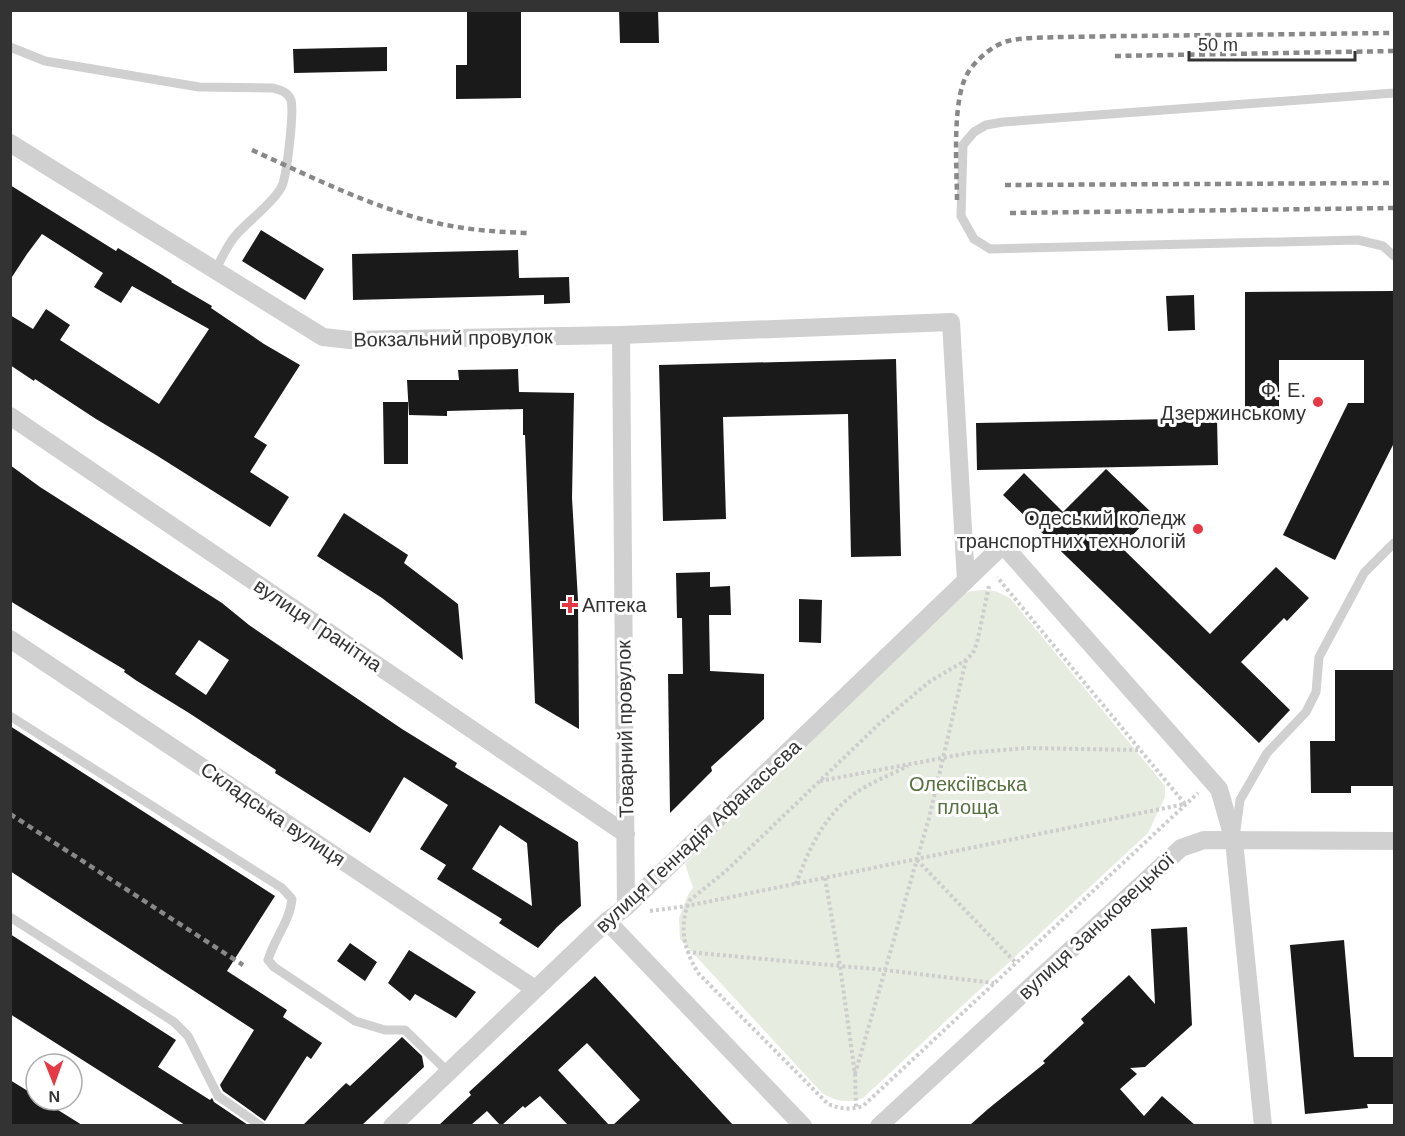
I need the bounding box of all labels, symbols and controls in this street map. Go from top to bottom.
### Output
scale bar [1189,24,1356,62]
text: 50 m [1198,35,1238,55]
street label: Вокзальний провулок [353,325,553,351]
place label: Ф. Е. Дзержинському [1161,379,1306,424]
marker: Ф. Е. Дзержинському [1311,395,1325,409]
place label: Одеський коледж транспортних технологій [957,507,1187,552]
marker: Одеський коледж транспортних технологій [1191,522,1205,536]
street label: вулиця Гранітна [250,574,387,676]
place label: Аптека [582,594,647,616]
marker: Аптека [563,598,577,612]
street label: Товарний провулок [612,640,638,818]
street label: вулиця Геннадія Афанасьєва [591,735,806,937]
street label: Складська вулиця [197,758,349,870]
park label: Олексіївська площа [909,773,1028,818]
street label: вулиця Заньковецької [1014,848,1179,1004]
north arrow [24,1052,84,1112]
text: N [48,1088,60,1105]

